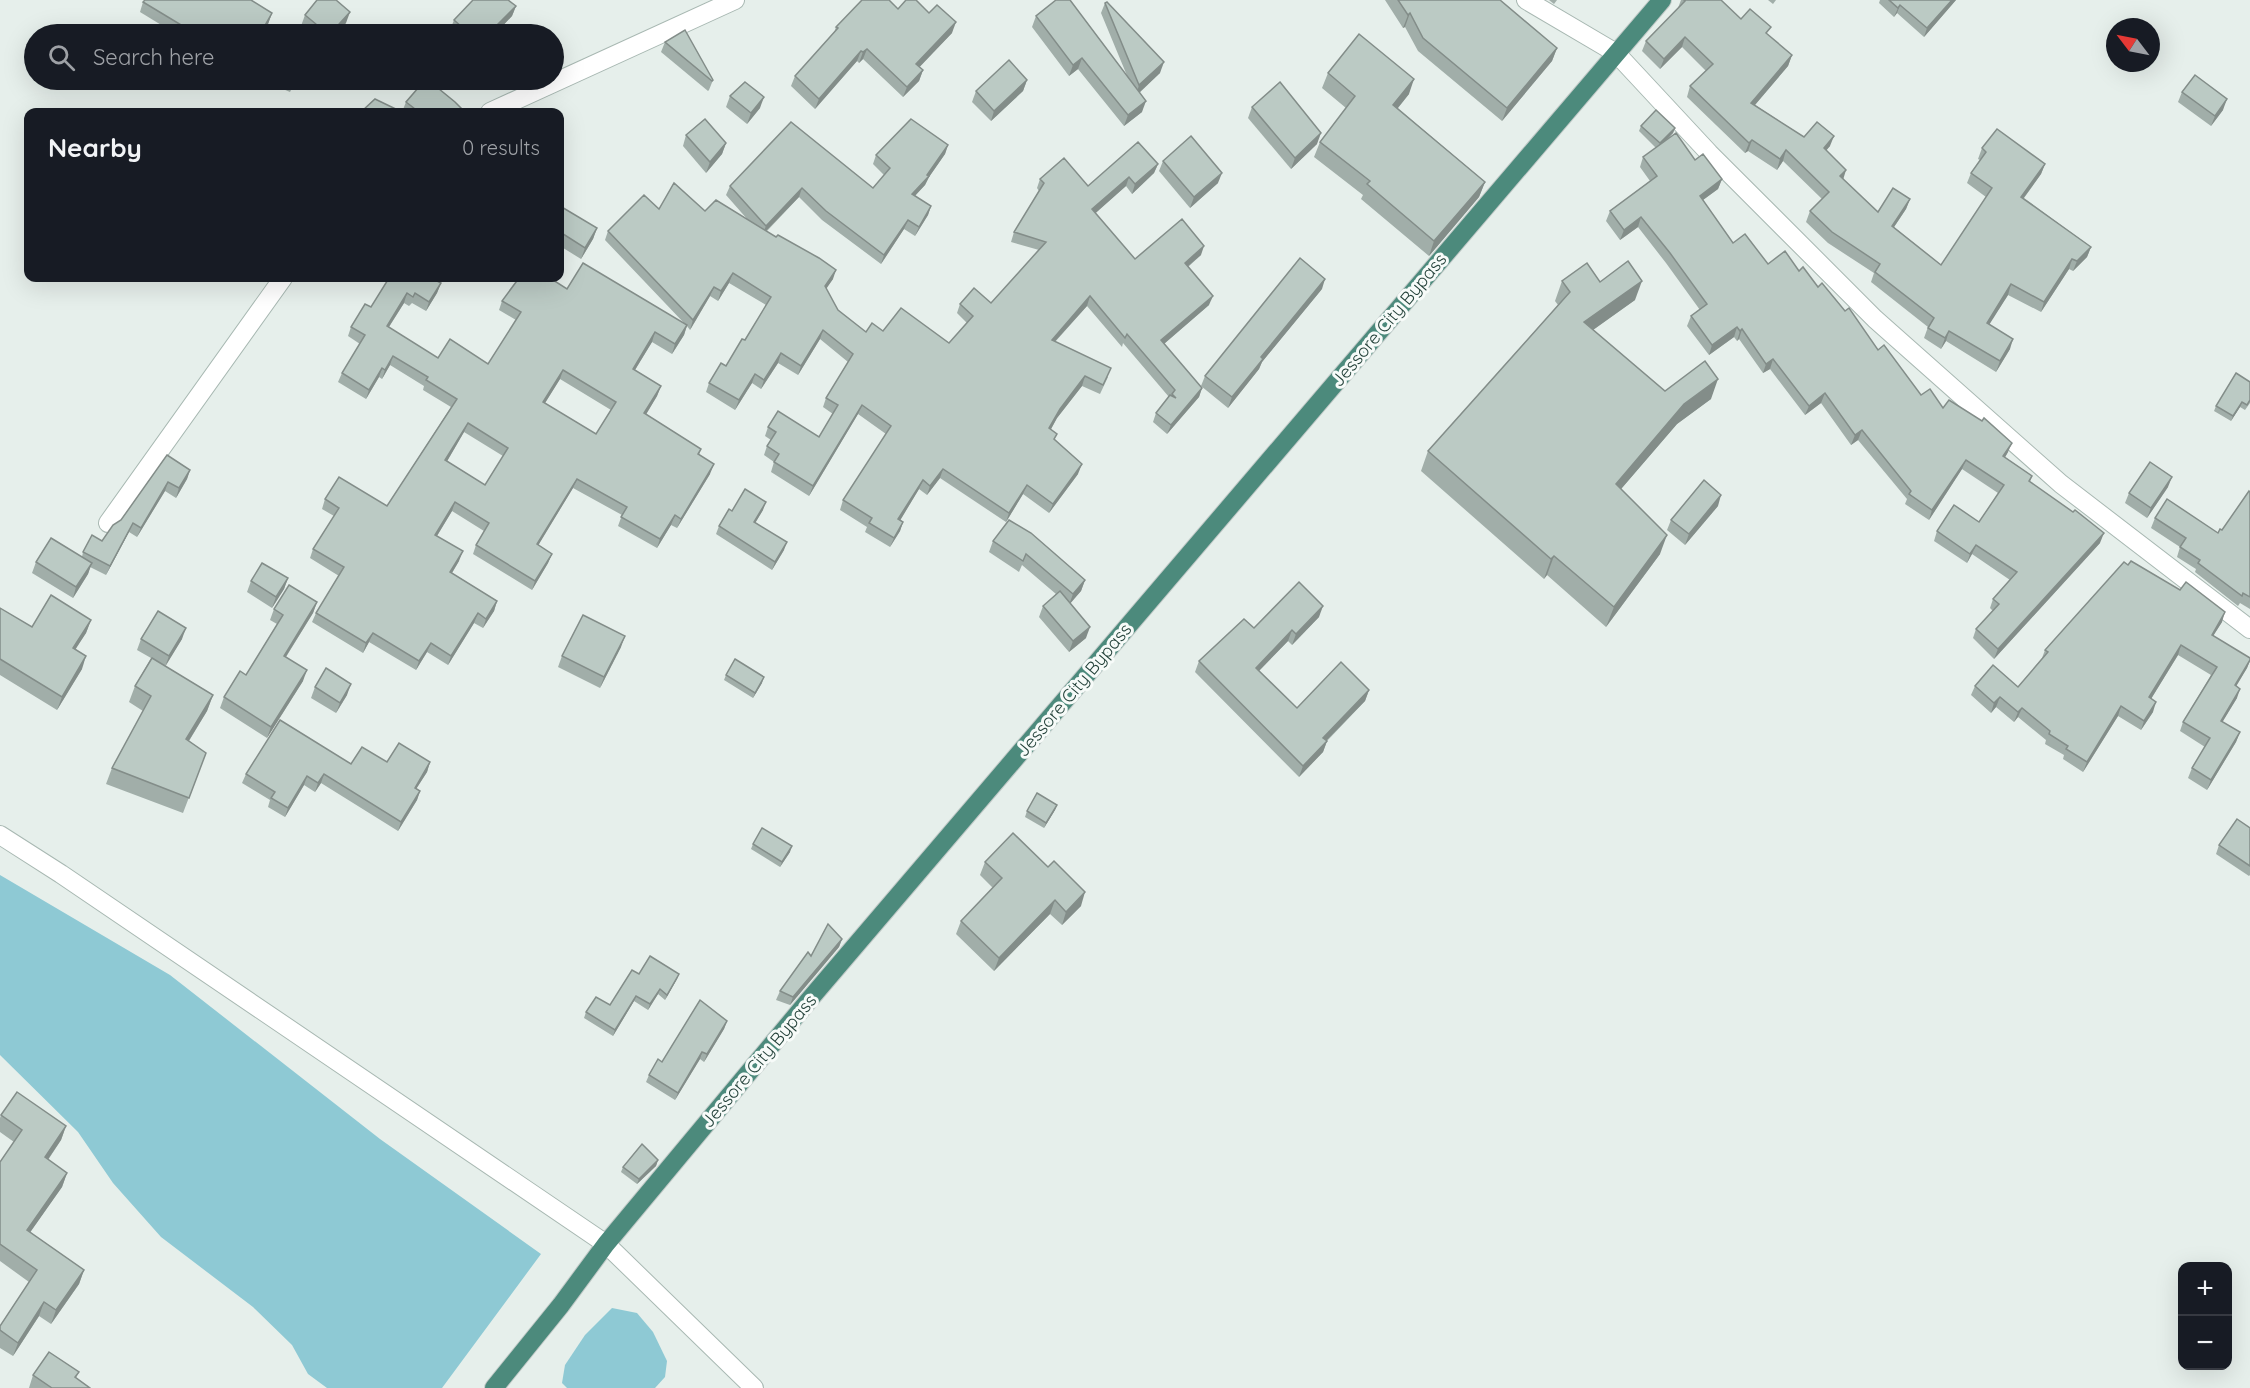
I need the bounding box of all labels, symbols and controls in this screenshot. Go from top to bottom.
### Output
north arrow [2106,18,2160,72]
search box [24,24,564,90]
icon: search [45,41,78,74]
text: Search here [93,43,214,71]
text: Nearby [48,131,142,164]
text: 0 results [462,135,540,160]
street label: Jessore City Bypass [1326,248,1451,391]
street label: Jessore City Bypass [1011,618,1136,761]
street label: Jessore City Bypass [696,989,821,1132]
map controls [2178,1262,2232,1370]
button: + [2178,1262,2232,1316]
button: − [2178,1316,2232,1370]

